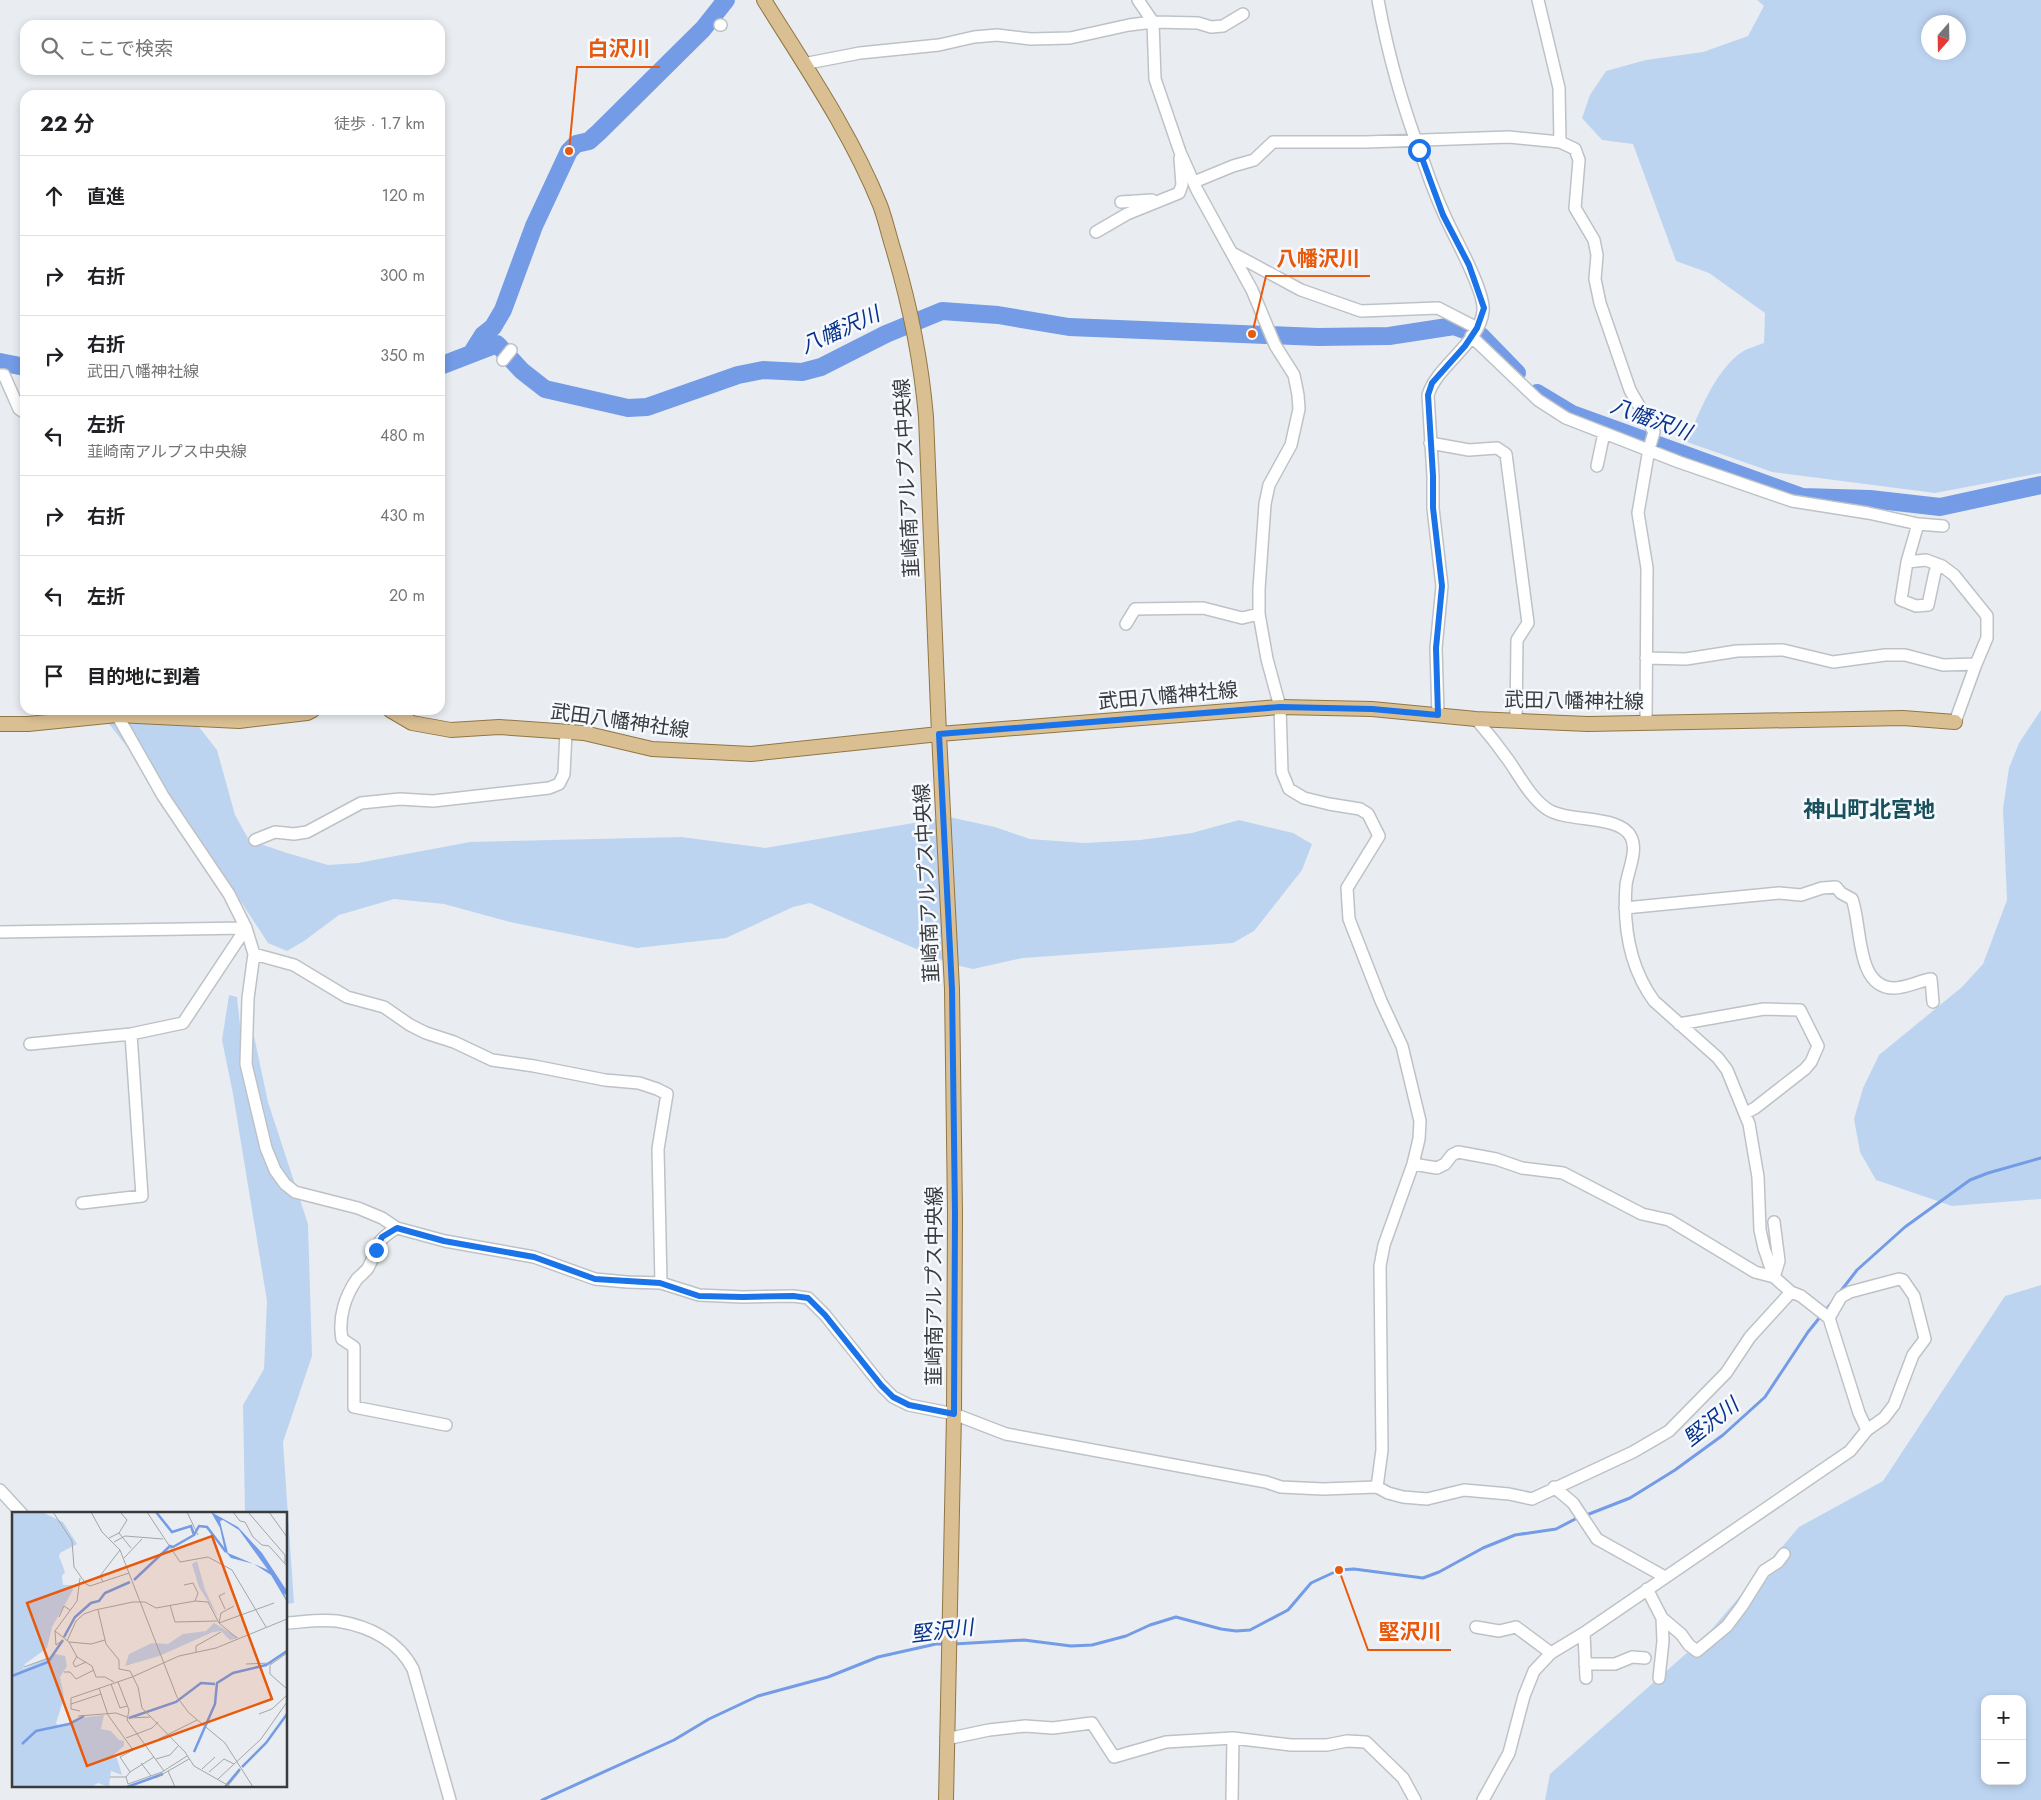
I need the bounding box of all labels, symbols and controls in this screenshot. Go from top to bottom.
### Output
north arrow [1921,15,1966,60]
search box [20,20,445,75]
callout: 白沢川 [577,31,660,67]
icon: search [38,34,66,62]
text: 白沢川 [588,34,651,64]
text: ここで検索 [78,35,173,62]
text: 22 分 [40,109,95,139]
text: 徒歩 · 1.7 km [334,112,425,135]
route start [1408,139,1431,162]
icon: ahead [40,182,68,210]
text: 直進 [87,183,125,210]
text: 120 m [382,184,425,207]
callout: 八幡沢川 [1266,240,1370,276]
text: 八幡沢川 [1276,244,1360,274]
icon: right [40,262,68,290]
text: 右折 [87,263,125,290]
text: 300 m [380,264,425,287]
water label: 八幡沢川 [796,298,886,361]
text: 右折 [87,331,125,358]
icon: right [40,342,68,370]
text: 350 m [380,344,425,367]
text: 武田八幡神社線 [87,360,199,383]
street label: 韮崎南アルプス中央線 [887,377,927,579]
water label: 八幡沢川 [1606,391,1697,448]
text: 左折 [87,411,125,438]
icon: left [40,422,68,450]
text: 480 m [380,424,425,447]
text: 韮崎南アルプス中央線 [87,440,247,463]
icon: right [40,502,68,530]
text: 右折 [87,503,125,530]
text: 430 m [380,504,425,527]
icon: left [40,582,68,610]
text: 左折 [87,583,125,610]
text: 20 m [389,584,425,607]
icon: arrive [40,662,68,690]
text: 目的地に到着 [87,663,201,690]
street label: 武田八幡神社線 [1097,675,1239,717]
street label: 武田八幡神社線 [1504,685,1644,717]
street label: 武田八幡神社線 [549,697,691,745]
street label: 韮崎南アルプス中央線 [907,782,947,984]
district label: 神山町北宮地 [1803,793,1935,825]
street label: 韮崎南アルプス中央線 [920,1186,949,1386]
route end [365,1239,388,1262]
water label: 堅沢川 [1677,1390,1747,1453]
inset map [12,1512,288,1788]
water label: 堅沢川 [909,1612,977,1650]
callout: 堅沢川 [1368,1614,1451,1650]
text: 堅沢川 [1379,1617,1442,1647]
map controls [1981,1695,2026,1785]
button: + [1981,1695,2026,1740]
button: − [1981,1740,2026,1785]

